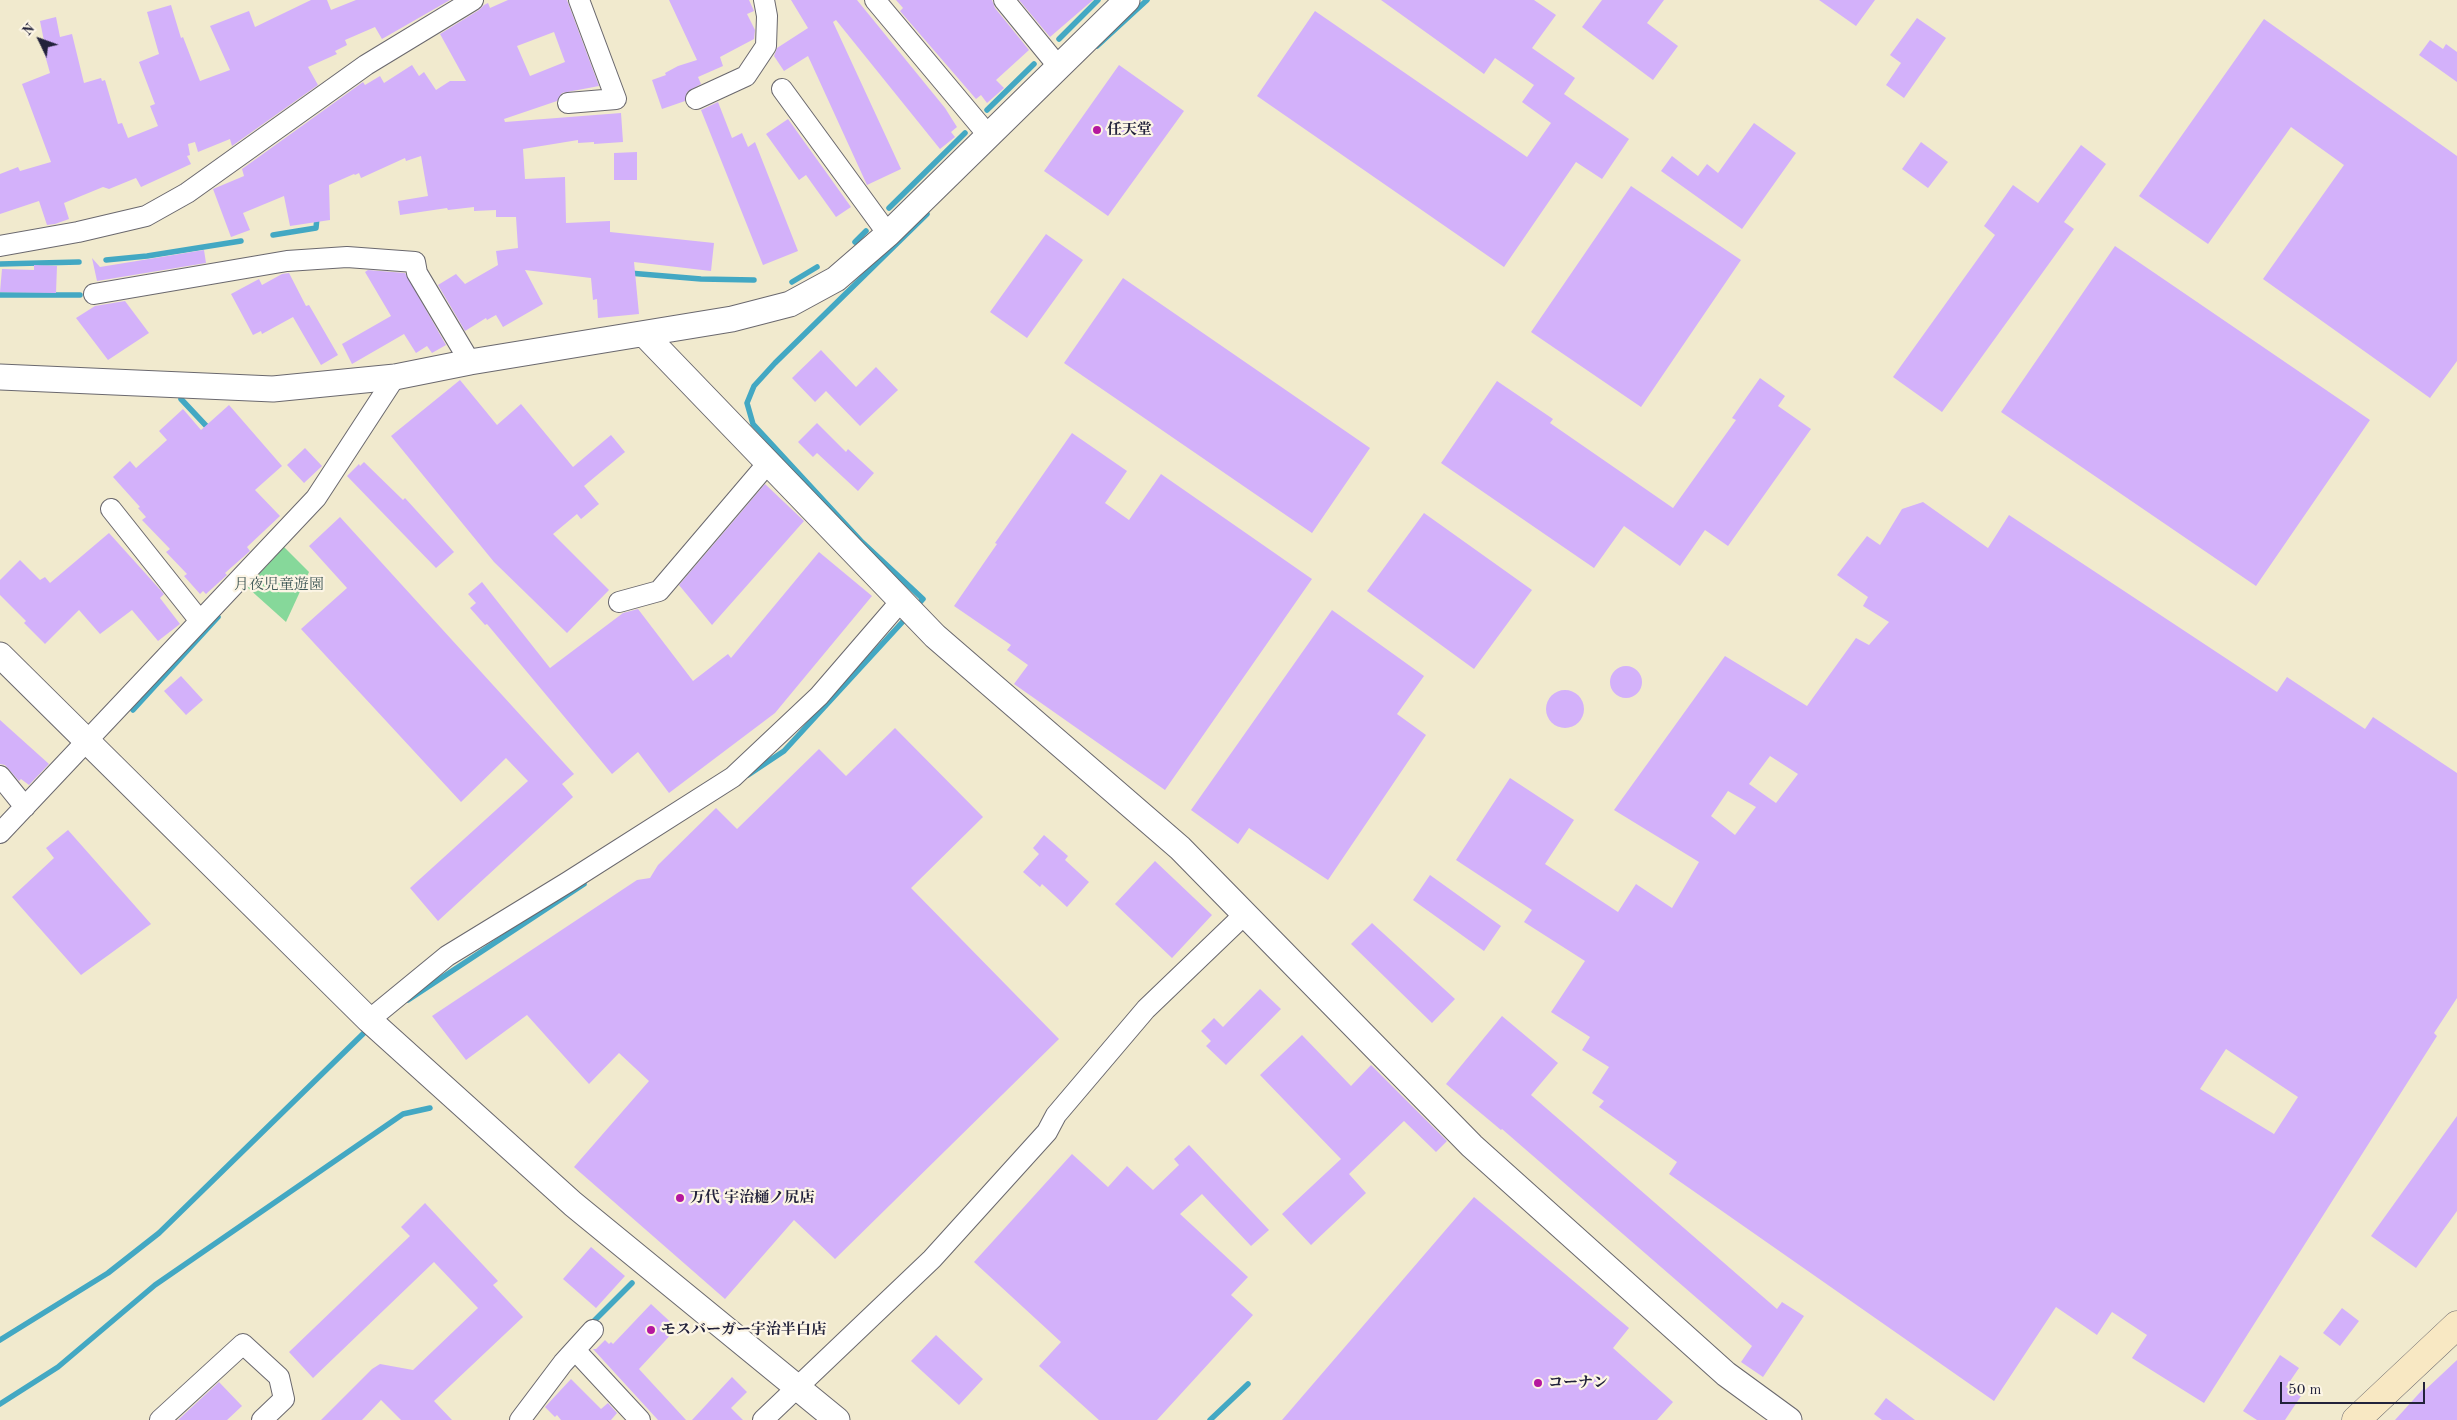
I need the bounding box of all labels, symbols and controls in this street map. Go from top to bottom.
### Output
north arrow [15,15,65,65]
text: N [20,21,38,39]
place label: 任天堂 [1107,121,1152,139]
marker: 任天堂 [1091,124,1103,136]
park label: 月夜児童遊園 [234,576,324,594]
place label: 万代 宇治樋ノ尻店 [690,1189,814,1207]
marker: 万代 宇治樋ノ尻店 [674,1192,686,1204]
place label: モスバーガー宇治半白店 [661,1321,826,1339]
marker: モスバーガー宇治半白店 [645,1324,657,1336]
scale bar [2282,1372,2427,1404]
place label: コーナン [1548,1374,1608,1392]
marker: コーナン [1532,1377,1544,1389]
text: 50 m [2288,1383,2322,1398]

